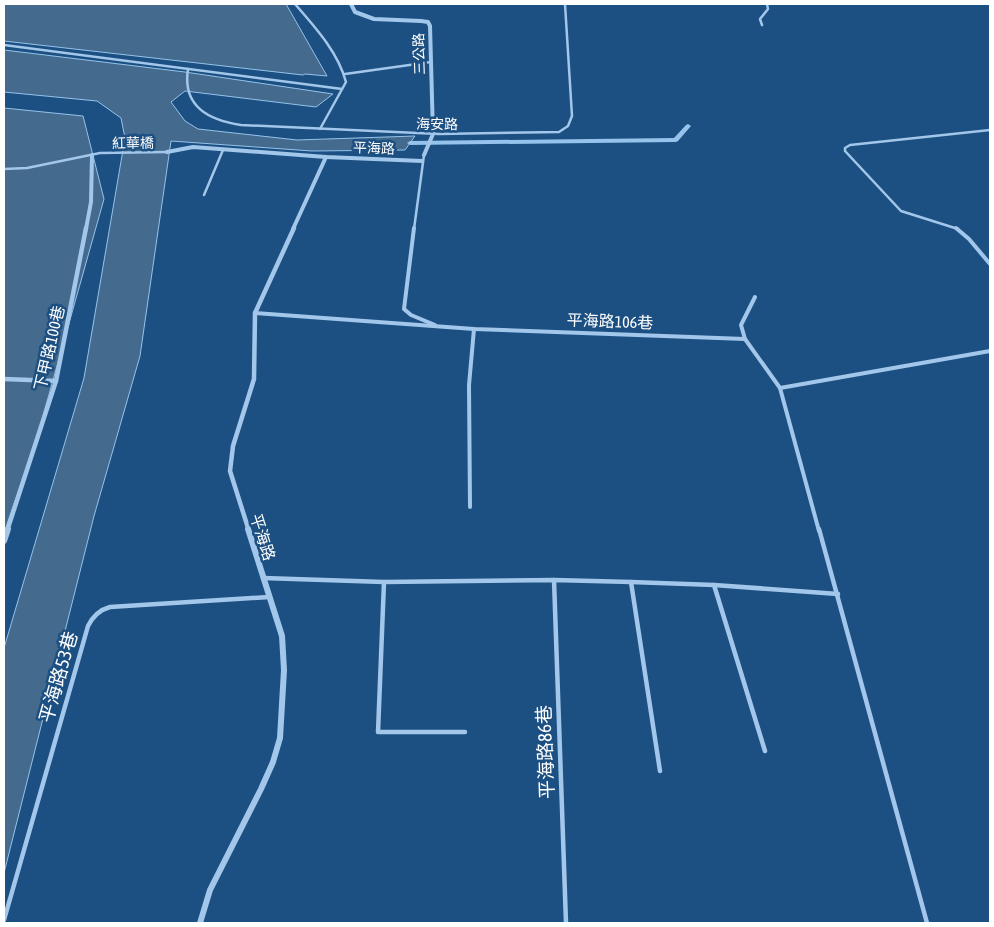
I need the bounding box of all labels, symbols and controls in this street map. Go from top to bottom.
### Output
street label: 三公路 [410,33,428,75]
street label: 海安路 [416,116,458,132]
street label: 紅華橋 [112,135,154,151]
street label: 平海路 [353,139,395,157]
street label: 下甲路100巷 [30,304,68,392]
street label: 平海路106巷 [566,310,654,332]
street label: 平海路 [247,511,279,563]
street label: 平海路53巷 [34,629,82,725]
street label: 平海路86巷 [532,705,558,799]

